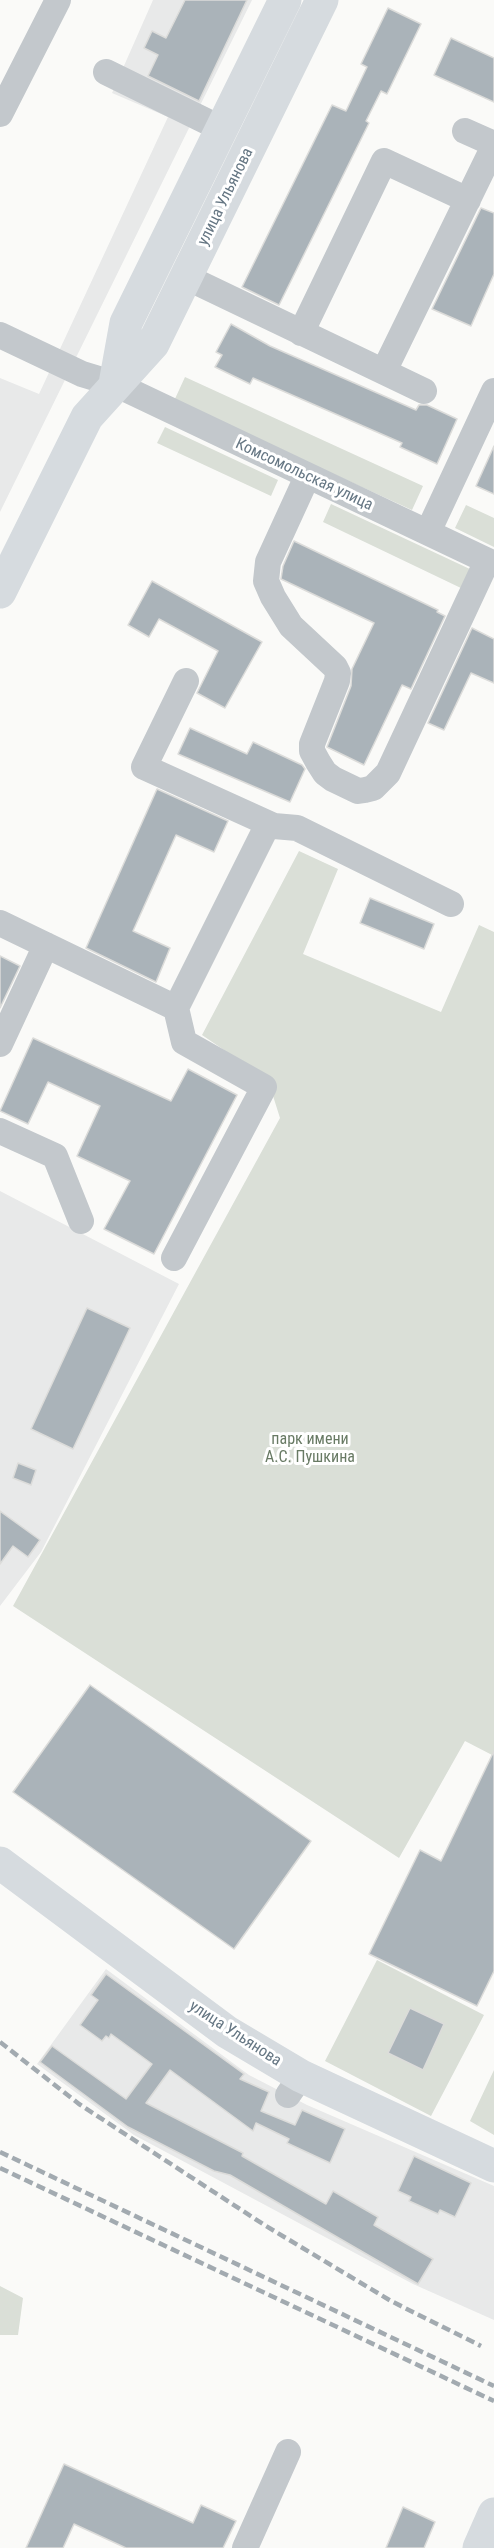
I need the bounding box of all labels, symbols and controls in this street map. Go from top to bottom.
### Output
street label: улица Ульянова [194,145,258,249]
street label: Комсомольская улица [232,435,376,515]
park label: парк имени А.С. Пушкина [265,1430,355,1468]
street label: улица Ульянова [185,1997,285,2071]

